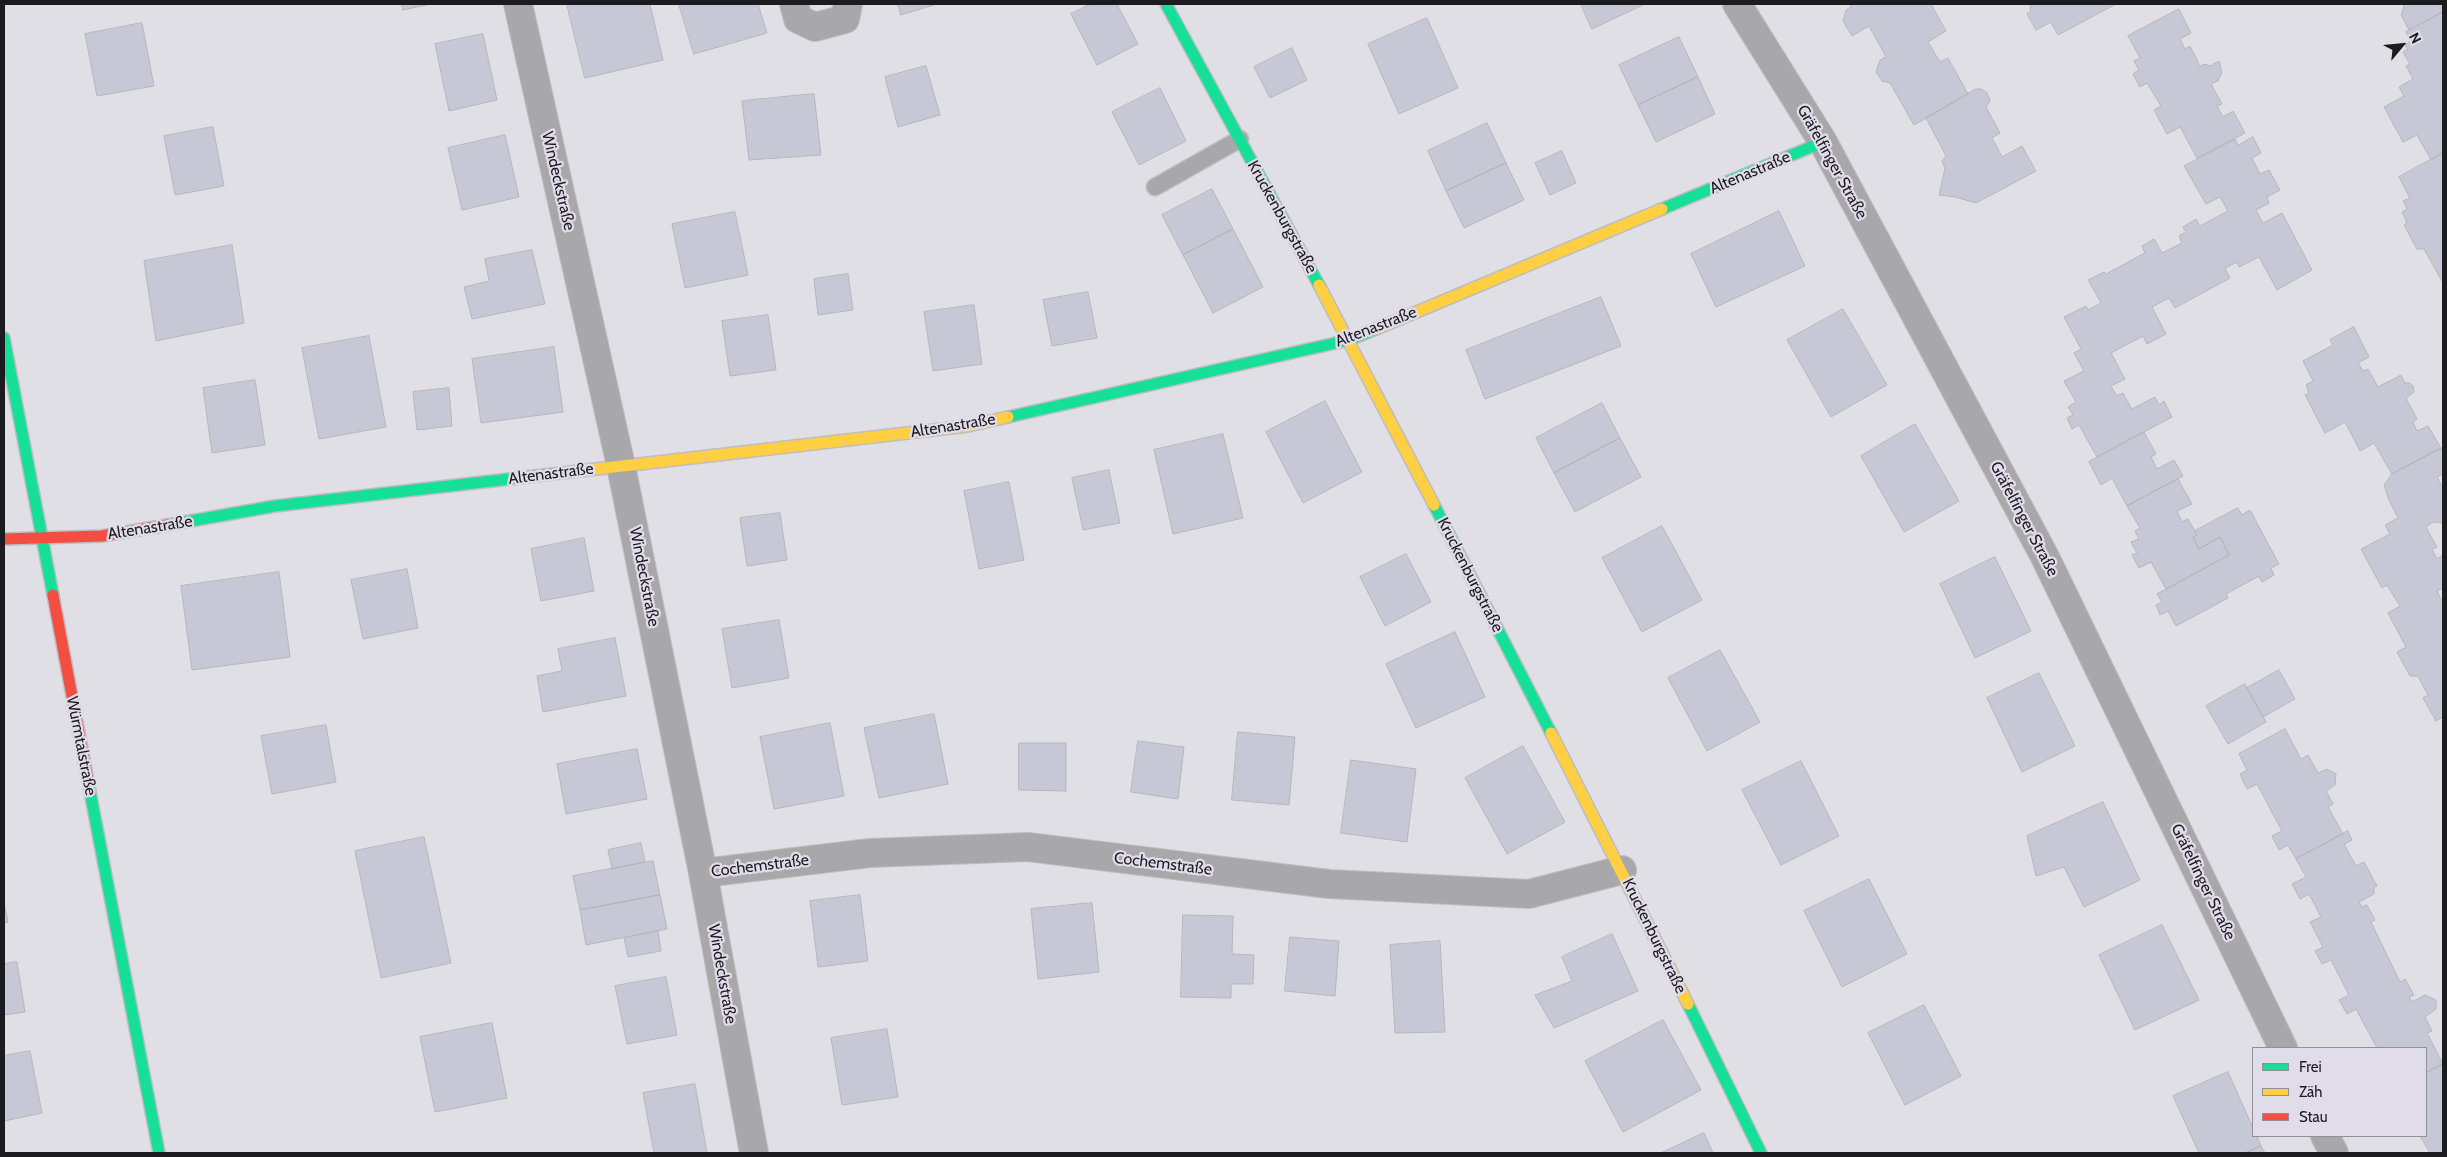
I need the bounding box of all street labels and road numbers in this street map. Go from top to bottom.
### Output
street label: Gräfelfinger Straße [1793,102,1871,222]
street label: Windeckstraße [537,130,579,232]
street label: Altenastraße [1707,147,1793,199]
street label: Kruckenburgstraße [1243,157,1321,277]
street label: Altenastraße [1333,303,1419,351]
street label: Altenastraße [909,410,997,442]
street label: Gräfelfinger Straße [1986,458,2062,580]
street label: Altenastraße [507,459,595,489]
street label: Altenastraße [106,512,194,544]
street label: Kruckenburgstraße [1433,515,1507,635]
street label: Windeckstraße [625,526,663,628]
street label: Würmtalstraße [62,695,100,797]
street label: Gräfelfinger Straße [2166,821,2240,943]
street label: Cochemstraße [1113,848,1213,880]
street label: Cochemstraße [710,850,810,882]
street label: Kruckenburgstraße [1618,875,1690,997]
street label: Windeckstraße [704,923,740,1025]

